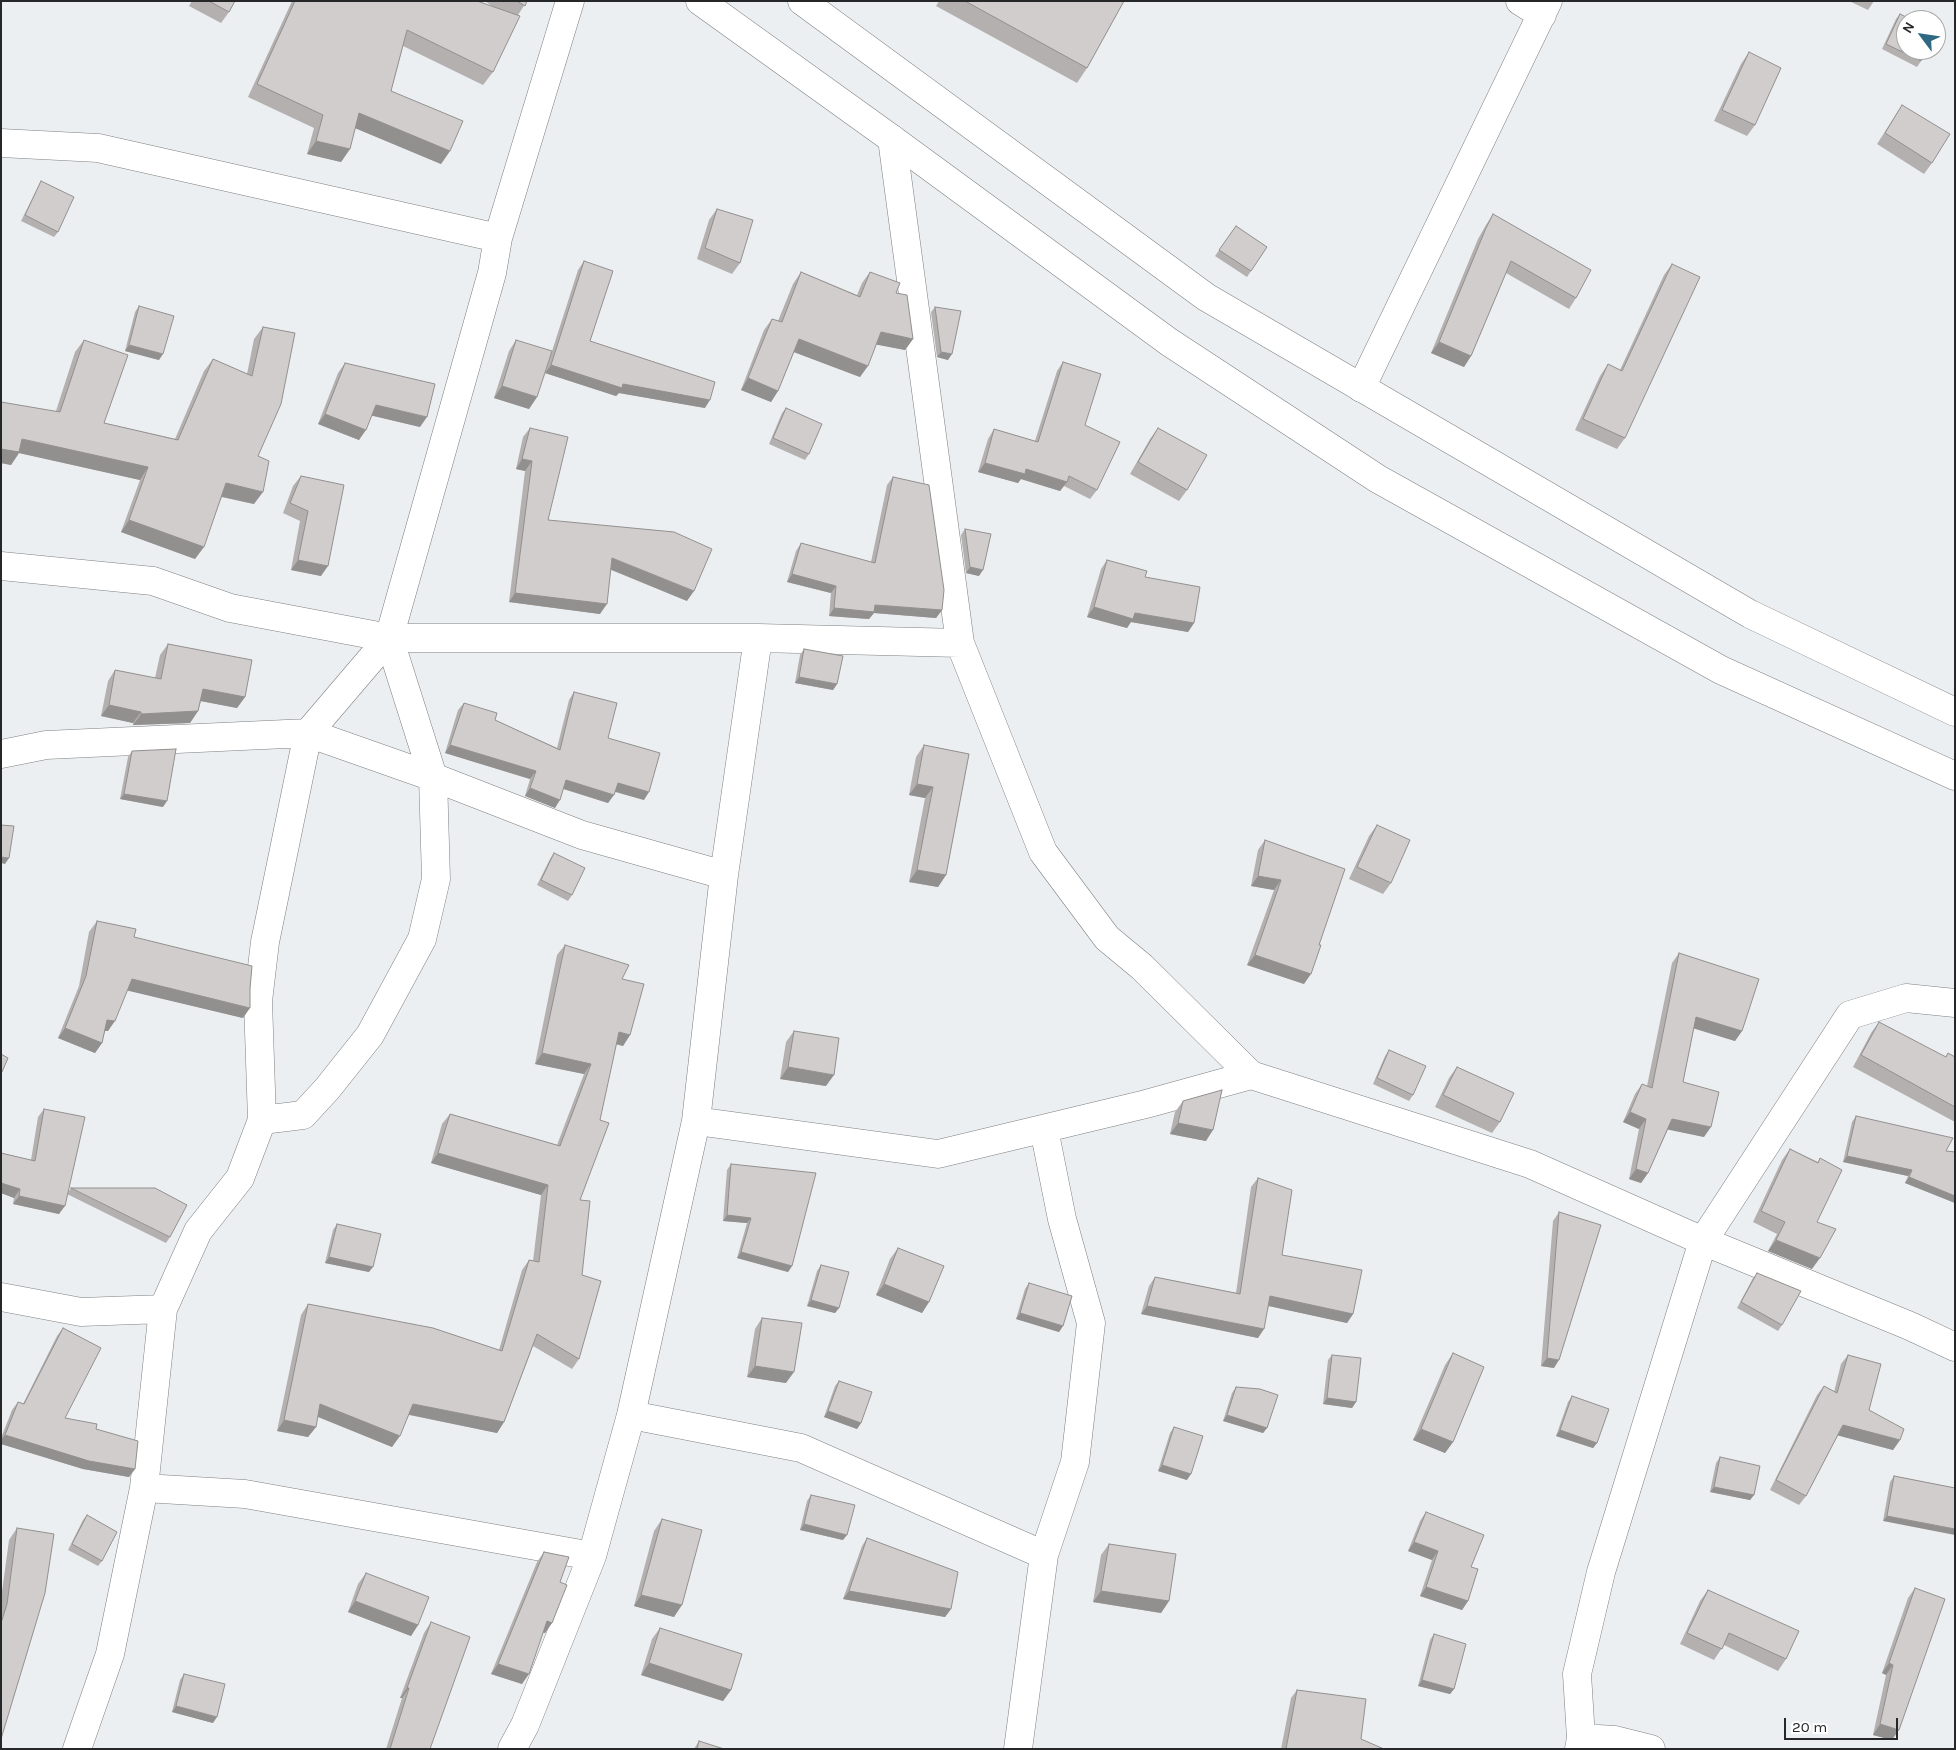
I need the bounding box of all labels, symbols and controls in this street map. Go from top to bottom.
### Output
north arrow [1896,10,1946,60]
text: N [1899,19,1918,36]
scale bar [1786,1708,1900,1740]
text: 20 m [1792,1718,1827,1736]

